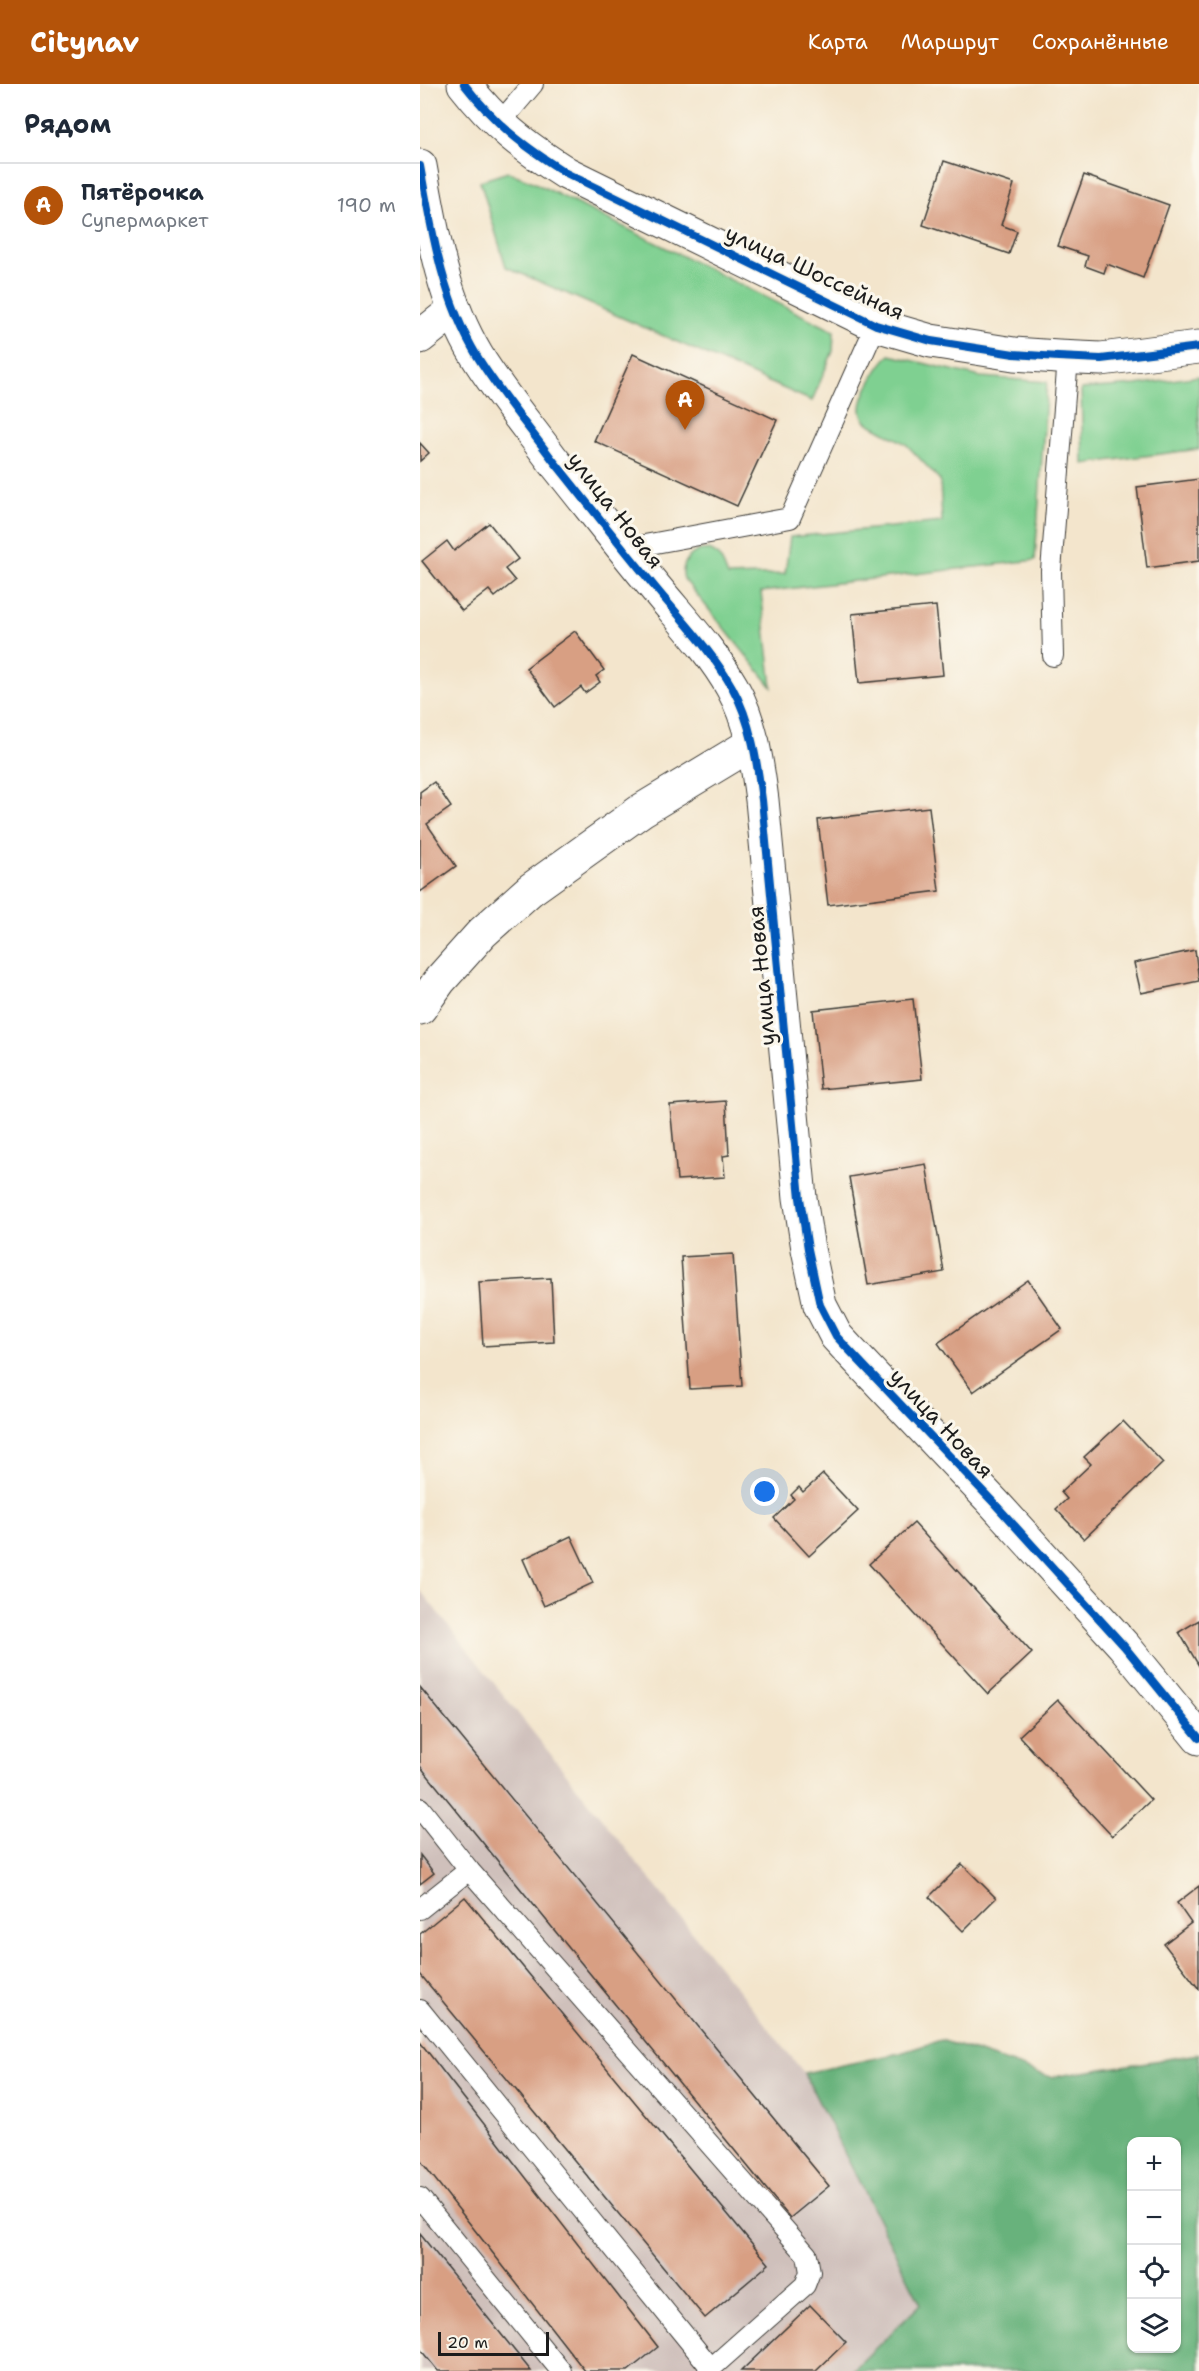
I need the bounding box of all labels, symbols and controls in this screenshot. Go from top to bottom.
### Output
text: Citynav [30,23,139,61]
text: Карта [808,28,868,56]
text: Маршрут [901,28,999,56]
text: Сохранённые [1032,28,1169,56]
text: Рядом [24,106,111,141]
text: Пятёрочка [81,178,204,207]
text: A [36,192,51,218]
text: 190 m [337,192,396,218]
text: Супермаркет [81,207,208,233]
street label: улица Шоссейная [721,218,909,327]
pin: A [666,380,704,430]
street label: улица Новая [561,446,670,575]
street label: улица Новая [741,905,782,1047]
street label: улица Новая [883,1362,1000,1485]
your location [750,1477,779,1506]
map controls [1127,2137,1181,2353]
button: + [1127,2137,1181,2191]
button: − [1127,2191,1181,2245]
button: locate [1127,2245,1181,2299]
button: layers [1127,2299,1181,2353]
scale bar [438,2329,549,2356]
text: 20 m [447,2332,488,2353]

